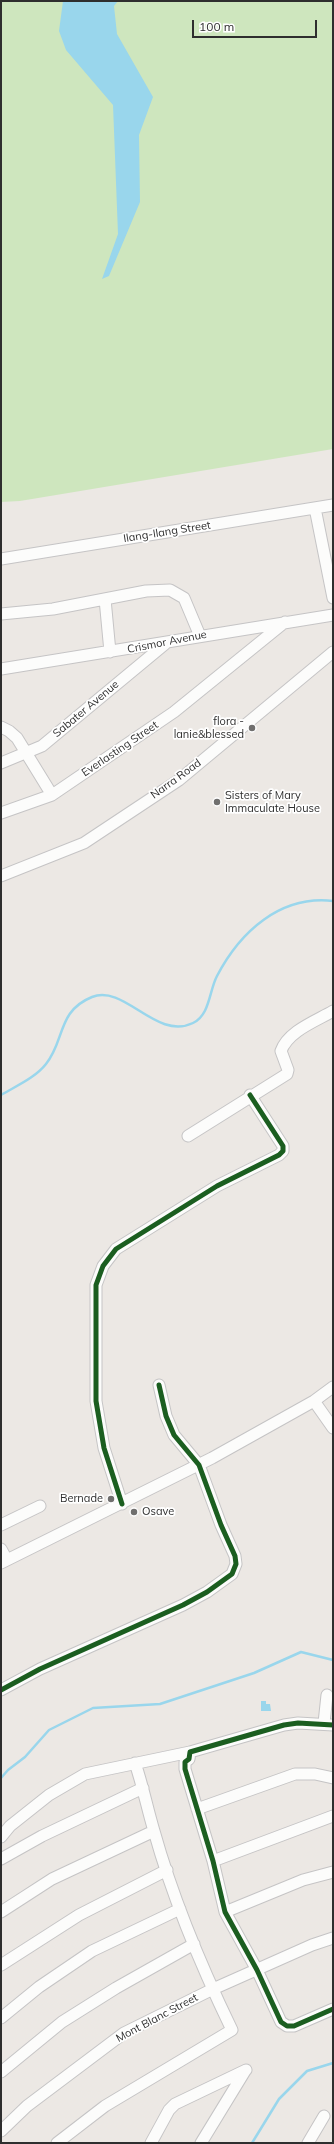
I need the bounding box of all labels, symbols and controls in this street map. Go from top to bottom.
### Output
scale bar [194,12,319,38]
text: 100 m [199,19,234,34]
street label: Ilang-Ilang Street [122,519,212,545]
street label: Crismor Avenue [126,628,208,656]
street label: Sabater Avenue [50,678,122,740]
place label: flora - lanie&blessed [174,715,244,741]
street label: Everlasting Street [79,718,161,780]
marker: flora - lanie&blessed [247,723,257,733]
street label: Narra Road [148,756,204,802]
place label: Sisters of Mary Immaculate House [225,789,320,815]
marker: Sisters of Mary Immaculate House [212,797,222,807]
place label: Bernade [60,1492,103,1506]
marker: Bernade [106,1494,116,1504]
place label: Osave [142,1505,174,1519]
marker: Osave [129,1507,139,1517]
street label: Mont Blanc Street [114,1991,200,2045]

